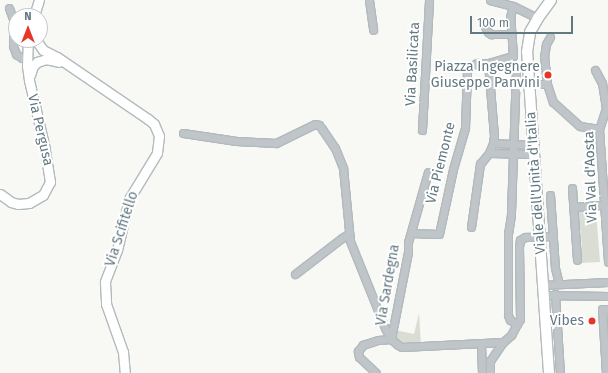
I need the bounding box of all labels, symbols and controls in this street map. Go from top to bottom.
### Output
north arrow [8,8,48,48]
scale bar [472,8,575,34]
text: N [24,10,32,23]
text: 100 m [477,16,509,30]
street label: Via Basilicata [402,21,424,107]
place label: Piazza Ingegnere Giuseppe Panvini [431,59,540,92]
marker: Piazza Ingegnere Giuseppe Panvini [543,70,553,80]
street label: Via Pergusa [24,93,56,167]
street label: Viale dell'Unità d'Italia [523,111,549,255]
street label: Via Piemonte [423,120,459,206]
street label: Via Val d'Aosta [581,131,601,223]
street label: Via Scifitello [102,189,142,269]
street label: Via Sardegna [373,243,403,327]
place label: Vibes [550,313,584,329]
marker: Vibes [587,316,597,326]

